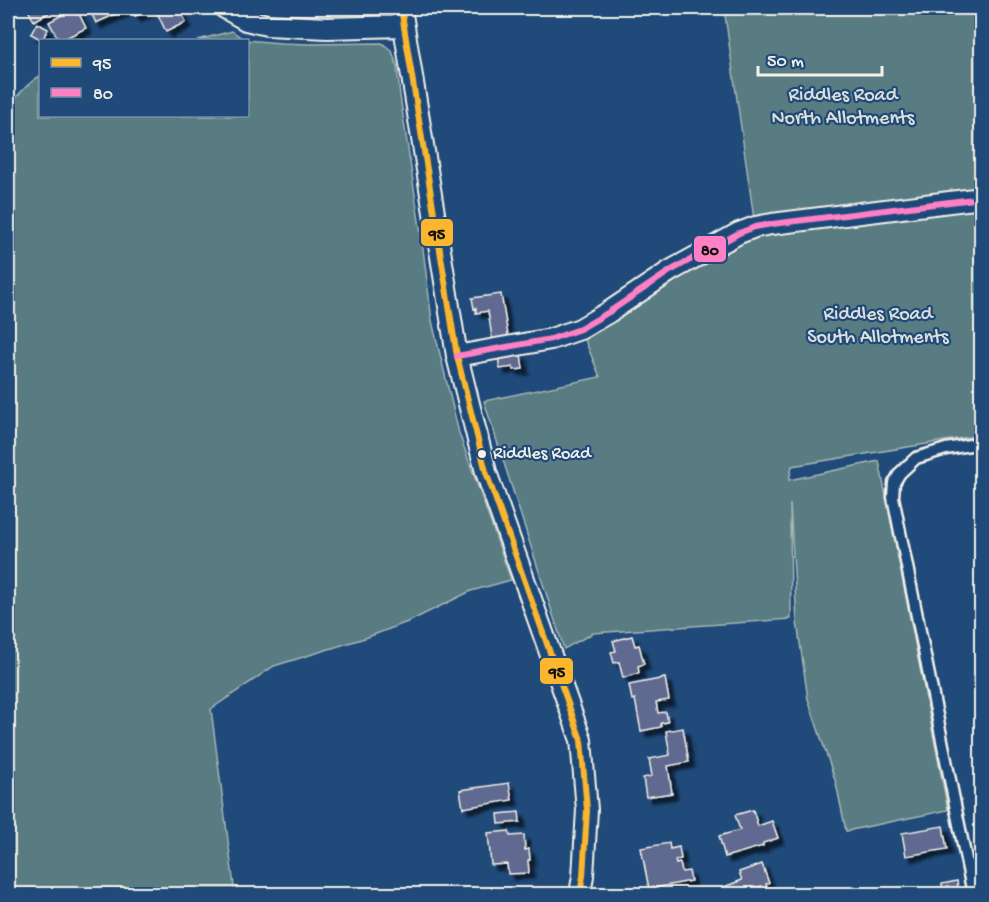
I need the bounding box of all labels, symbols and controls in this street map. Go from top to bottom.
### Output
legend [39,39,249,117]
scale bar [758,39,882,77]
text: 50 m [767,52,804,73]
text: 95 [92,55,111,76]
text: 80 [93,85,113,106]
park label: Riddles Road North Allotments [772,85,915,131]
line badge: 95 [420,218,454,247]
text: 95 [428,227,446,246]
line badge: 80 [693,235,727,263]
text: 80 [701,243,719,262]
park label: Riddles Road South Allotments [807,304,949,350]
place label: Riddles Road [493,444,592,465]
marker: Riddles Road [476,448,488,460]
line badge: 95 [539,657,574,685]
text: 95 [548,665,566,684]

